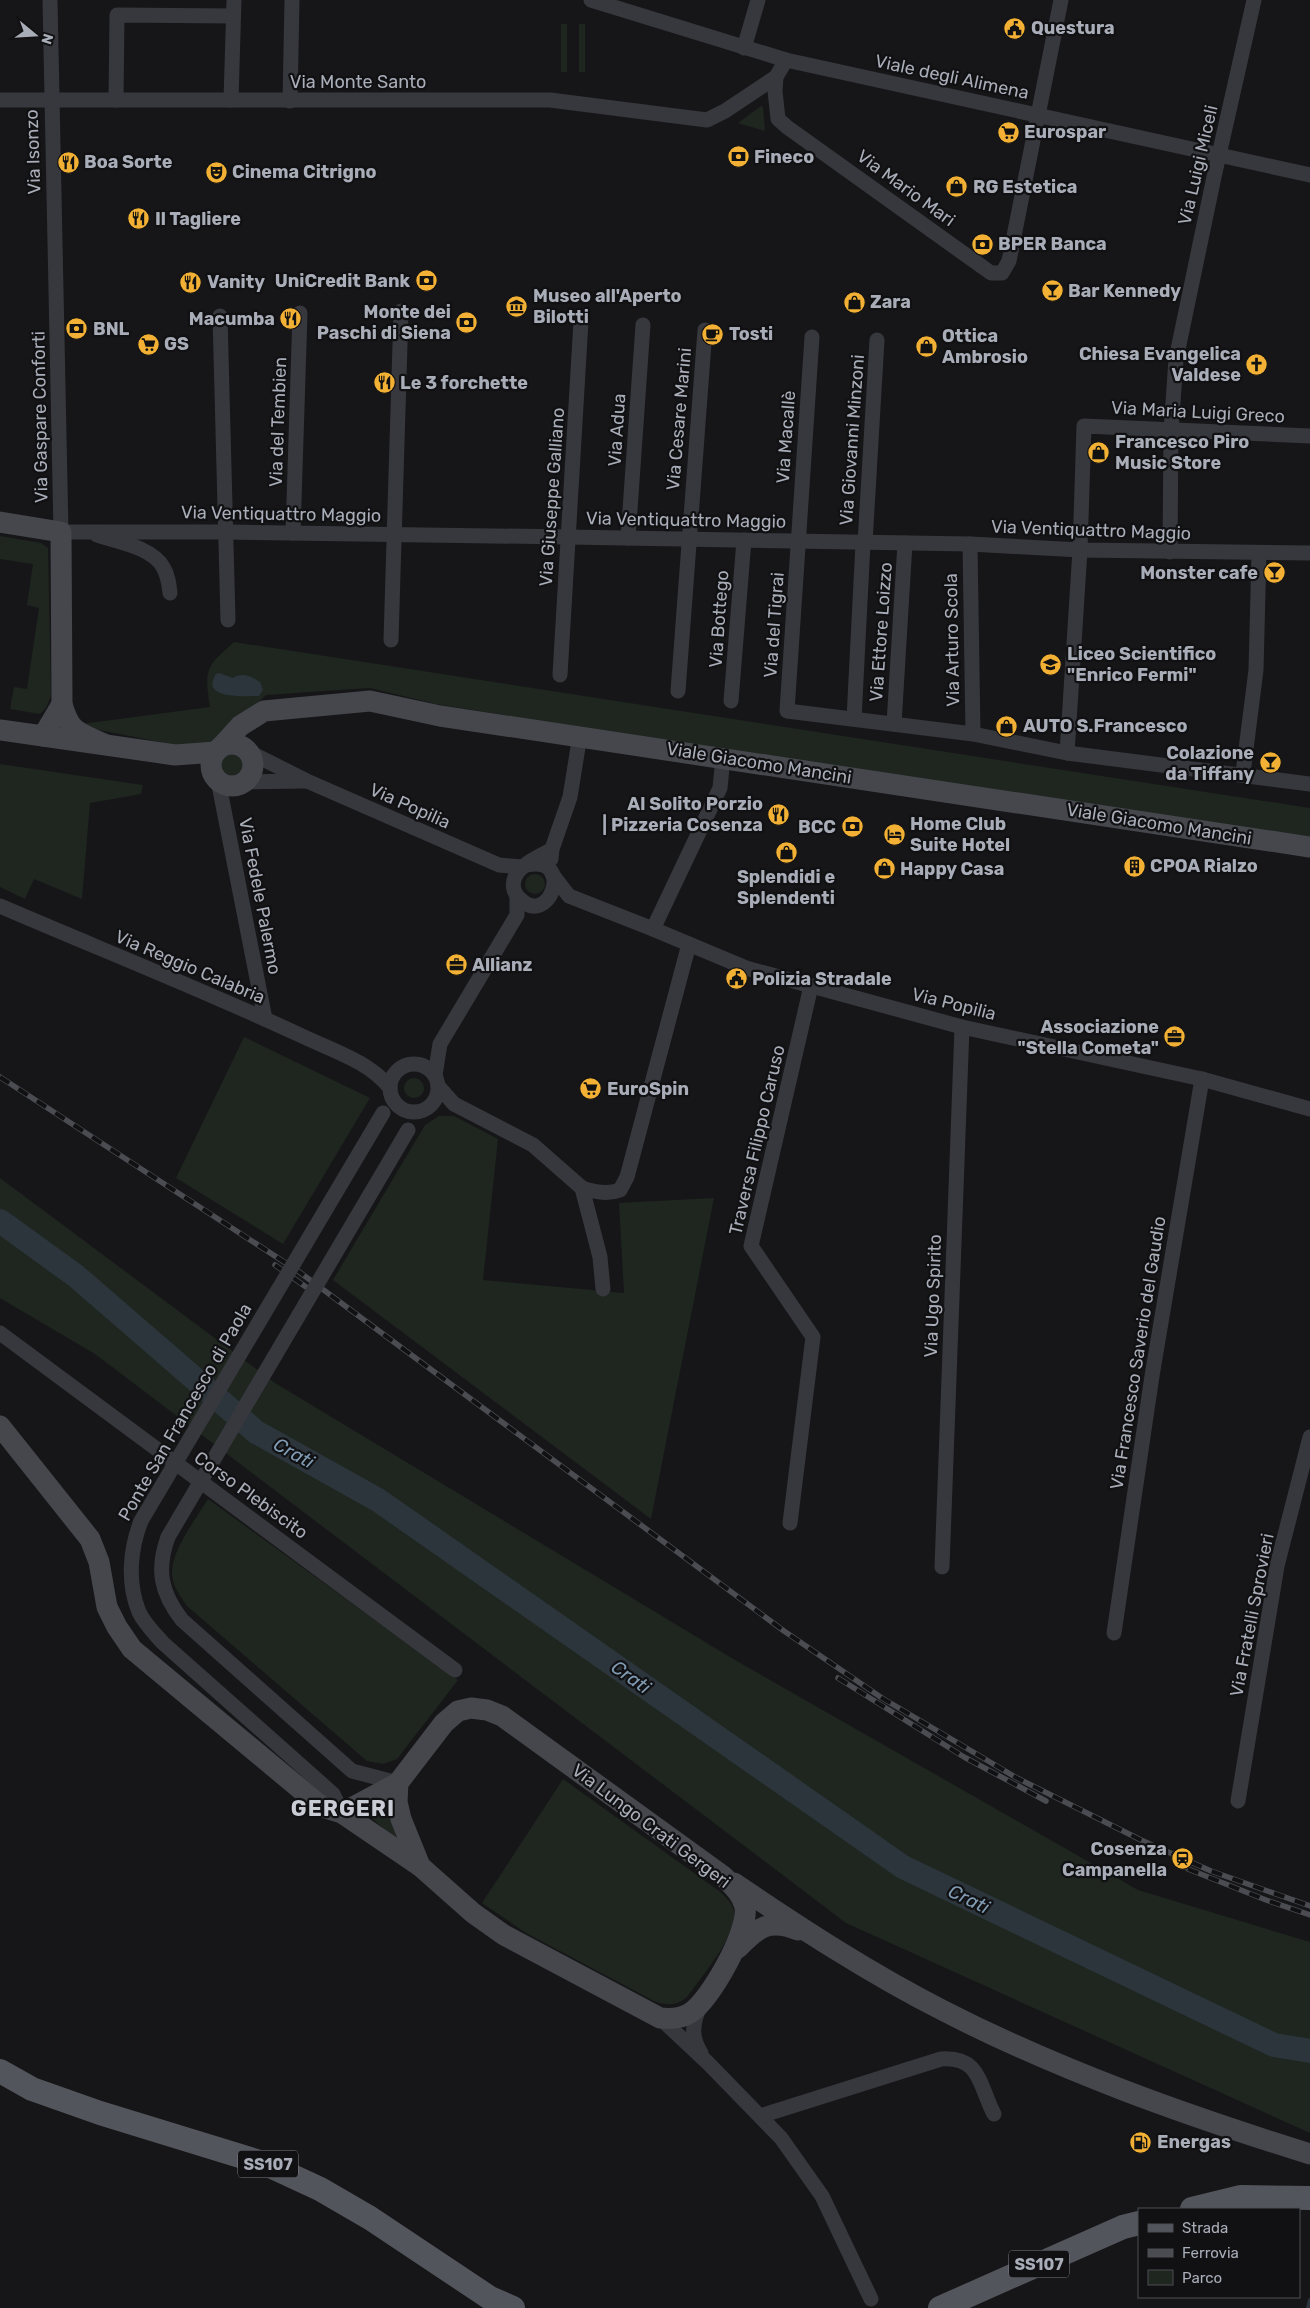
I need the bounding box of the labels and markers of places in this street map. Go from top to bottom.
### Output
public building icon: Questura [1003,16,1027,40]
place label: Questura [1031,17,1115,39]
supermarket icon: Eurospar [996,120,1020,144]
place label: Eurospar [1024,121,1106,143]
bank icon: Fineco [726,145,750,169]
place label: Fineco [754,146,814,168]
restaurant icon: Boa Sorte [56,150,80,174]
place label: Boa Sorte [84,151,173,173]
theatre icon: Cinema Citrigno [204,160,228,184]
place label: Cinema Citrigno [232,161,377,183]
shop icon: RG Estetica [945,175,969,199]
place label: RG Estetica [973,176,1077,198]
restaurant icon: Il Tagliere [127,207,151,231]
place label: Il Tagliere [155,208,241,230]
bank icon: BPER Banca [970,232,994,256]
place label: BPER Banca [998,233,1107,255]
bank icon: UniCredit Bank [414,269,438,293]
restaurant icon: Vanity [179,270,203,294]
place label: UniCredit Bank [275,270,410,292]
place label: Vanity [207,271,265,293]
bar icon: Bar Kennedy [1040,279,1064,303]
place label: Bar Kennedy [1068,280,1181,302]
place label: Museo all'Aperto Bilotti [533,285,682,328]
shop icon: Zara [842,290,866,314]
place label: Zara [870,291,911,313]
museum icon: Museo all'Aperto Bilotti [505,294,529,318]
place label: Monte dei Paschi di Siena [317,301,451,344]
restaurant icon: Macumba [279,307,303,331]
place label: Macumba [189,308,275,330]
bank icon: Monte dei Paschi di Siena [455,310,479,334]
bank icon: BNL [65,317,89,341]
place label: BNL [93,318,130,340]
cafe icon: Tosti [701,322,725,346]
place label: Tosti [729,323,773,345]
place label: Ottica Ambrosio [942,325,1028,368]
supermarket icon: GS [136,332,160,356]
place label: GS [164,333,189,355]
shop icon: Ottica Ambrosio [914,334,938,358]
place label: Chiesa Evangelica Valdese [1079,343,1241,386]
church icon: Chiesa Evangelica Valdese [1245,352,1269,376]
restaurant icon: Le 3 forchette [372,371,396,395]
place label: Le 3 forchette [400,372,528,394]
place label: Francesco Piro Music Store [1115,431,1249,474]
shop icon: Francesco Piro Music Store [1087,440,1111,464]
bar icon: Monster cafe [1262,561,1286,585]
place label: Monster cafe [1140,562,1258,584]
place label: Liceo Scientifico "Enrico Fermi" [1067,643,1216,686]
school or university icon: Liceo Scientifico "Enrico Fermi" [1039,652,1063,676]
shop icon: AUTO S.Francesco [995,714,1019,738]
place label: AUTO S.Francesco [1023,715,1187,737]
place label: Colazione da Tiffany [1165,742,1254,785]
bar icon: Colazione da Tiffany [1258,751,1282,775]
place label: Al Solito Porzio | Pizzeria Cosenza [602,793,763,836]
restaurant icon: Al Solito Porzio | Pizzeria Cosenza [767,802,791,826]
place label: Home Club Suite Hotel [910,813,1010,856]
bank icon: BCC [840,815,864,839]
place label: BCC [798,816,836,838]
hotel icon: Home Club Suite Hotel [882,822,906,846]
shop icon: Splendidi e Splendenti [774,840,798,864]
building icon: CPOA Rialzo [1122,854,1146,878]
place label: CPOA Rialzo [1150,855,1258,877]
shop icon: Happy Casa [872,857,896,881]
place label: Happy Casa [900,858,1004,880]
place label: Splendidi e Splendenti [737,866,835,909]
office icon: Allianz [444,953,468,977]
place label: Allianz [472,954,533,976]
public building icon: Polizia Stradale [724,967,748,991]
place label: Polizia Stradale [752,968,892,990]
place label: Associazione "Stella Cometa" [1018,1016,1159,1059]
office icon: Associazione "Stella Cometa" [1163,1025,1187,1049]
supermarket icon: EuroSpin [579,1077,603,1101]
place label: EuroSpin [607,1078,689,1100]
place label: Cosenza Campanella [1062,1838,1167,1881]
station icon: Cosenza Campanella [1171,1847,1195,1871]
fuel station icon: Energas [1129,2130,1153,2154]
place label: Energas [1157,2131,1231,2153]

